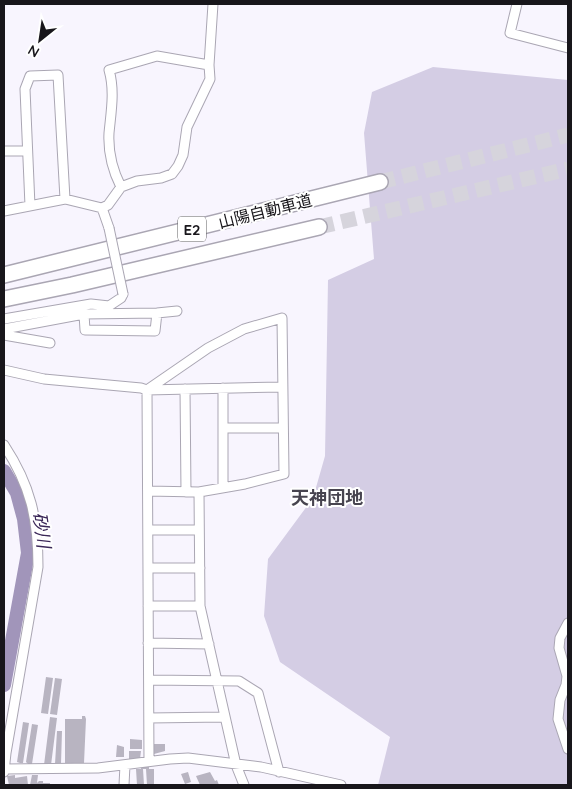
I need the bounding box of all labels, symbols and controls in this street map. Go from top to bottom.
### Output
north arrow [15,15,65,65]
text: N [25,41,42,62]
street label: 山陽自動車道 [216,190,314,232]
road number: E2 [178,216,206,242]
district label: 天神団地 [291,486,363,509]
water label: 砂川 [28,511,56,551]

